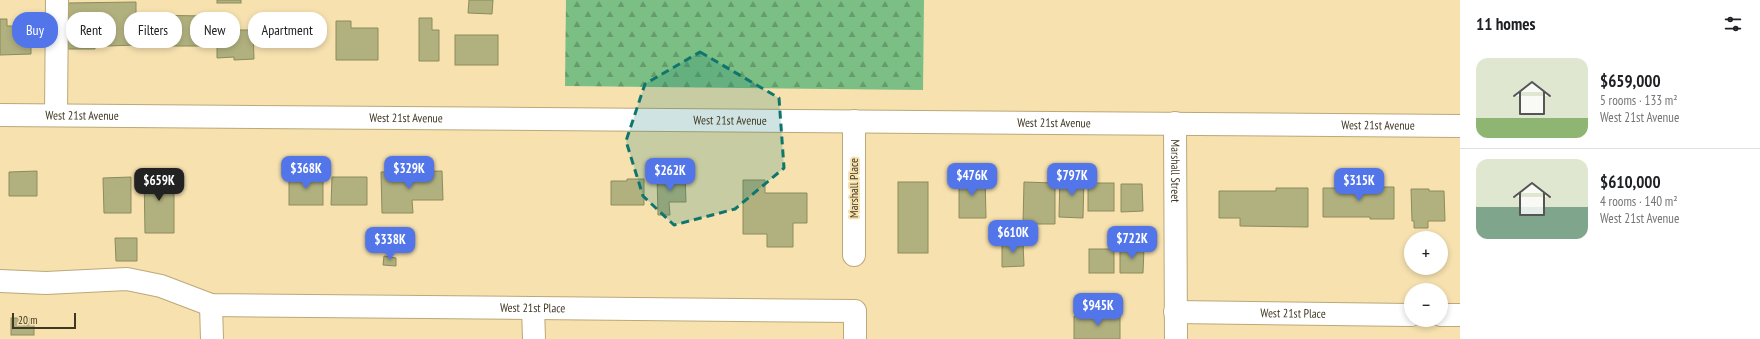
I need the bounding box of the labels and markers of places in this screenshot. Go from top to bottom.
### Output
pin: $368K [278,156,334,190]
pin: $329K [381,156,437,190]
pin: $262K [642,158,698,192]
pin: $476K [944,163,1000,197]
pin: $797K [1044,163,1100,197]
pin: $659K [131,168,187,202]
pin: $315K [1331,168,1387,202]
pin: $610K [985,220,1041,254]
pin: $722K [1104,226,1160,260]
pin: $338K [362,227,418,261]
pin: $945K [1070,293,1126,327]

